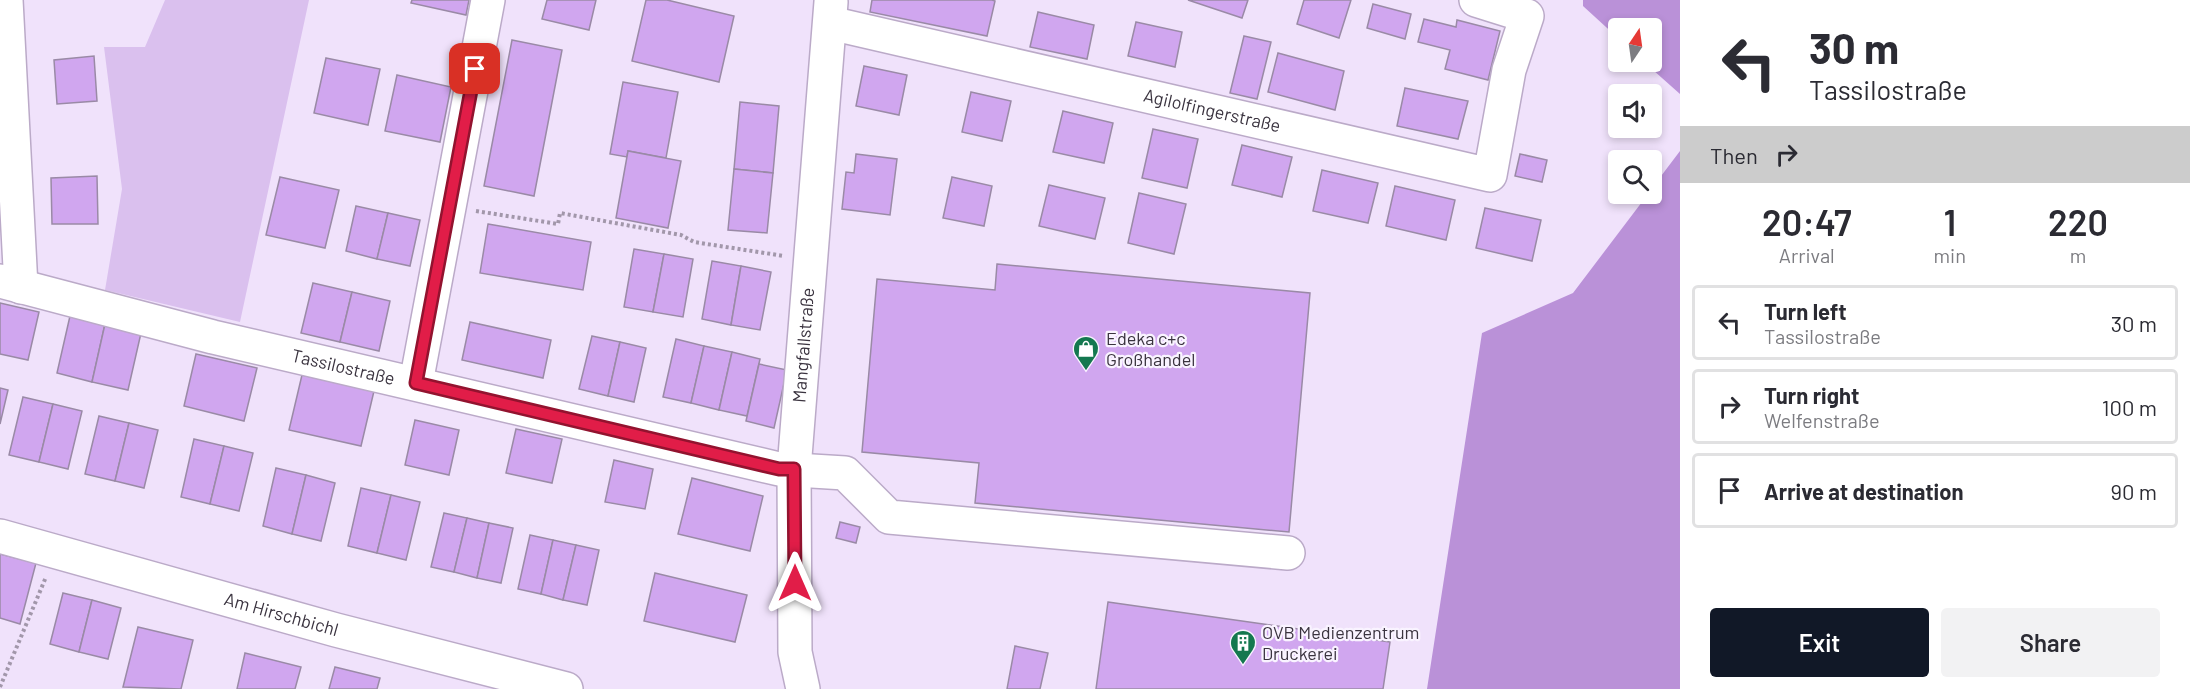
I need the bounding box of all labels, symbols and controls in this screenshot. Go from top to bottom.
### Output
north arrow [1608,18,1662,72]
map controls [1608,18,1662,204]
text: 30 m [1809,22,1899,72]
icon: left [1710,24,1788,102]
pin [449,43,500,94]
icon: arrive [458,52,491,85]
text: Tassilostraße [1809,73,1967,105]
street label: Agilolfingerstraße [1142,84,1283,136]
button: sound [1608,84,1662,138]
icon: right [1770,138,1803,171]
text: Then [1710,142,1758,168]
button: search [1608,150,1662,204]
text: 20:47 [1762,200,1852,243]
text: 1 [1943,200,1956,243]
text: 220 [2048,200,2108,243]
text: Arrival [1779,243,1835,267]
text: min [1934,243,1966,267]
text: m [2070,243,2086,267]
street label: Mangfallstraße [787,287,818,404]
text: Turn left [1764,298,1847,324]
icon: left [1713,306,1746,339]
text: 30 m [2111,310,2157,336]
text: Tassilostraße [1764,324,1881,348]
place label: Edeka c+c Großhandel [1106,327,1195,370]
shop icon: Edeka c+c Großhandel [1071,334,1101,372]
street label: Tassilostraße [290,344,397,389]
text: Turn right [1764,382,1859,408]
icon: right [1713,390,1746,423]
text: 100 m [2102,394,2157,420]
text: Welfenstraße [1764,408,1880,432]
icon: arrive [1713,474,1746,507]
text: Arrive at destination [1764,478,1963,504]
text: 90 m [2111,478,2157,504]
position arrow [763,551,827,615]
street label: Am Hirschbichl [222,587,341,640]
button: Exit [1710,608,1929,677]
button: Share [1941,608,2160,677]
place label: OVB Medienzentrum Druckerei [1262,621,1419,664]
building icon: OVB Medienzentrum Druckerei [1228,628,1258,666]

